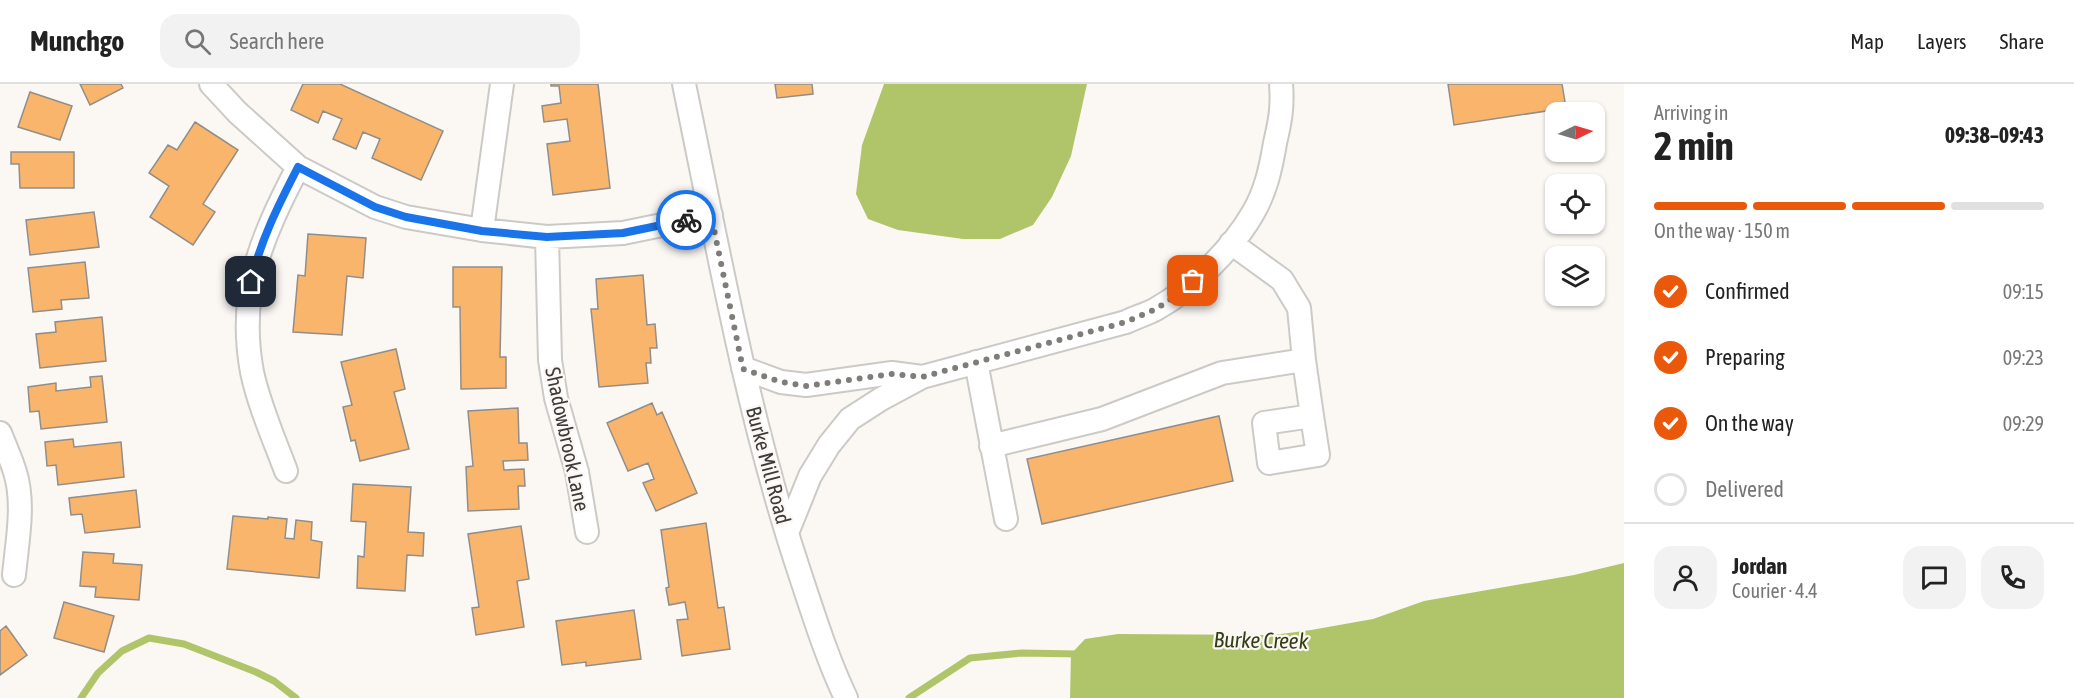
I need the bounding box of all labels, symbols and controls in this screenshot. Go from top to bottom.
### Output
search box [160,14,580,68]
text: Munchgo [30,25,124,57]
icon: search [181,25,214,58]
text: Search here [229,28,324,54]
text: Map [1850,29,1884,53]
text: Layers [1917,29,1967,53]
text: Share [2000,29,2044,53]
text: Arriving in [1654,101,1728,124]
north arrow [1545,102,1605,162]
map controls [1545,102,1605,306]
text: 09:38–09:43 [1945,122,2044,148]
text: 2 min [1654,124,1734,168]
button: locate [1545,174,1605,234]
courier [656,190,716,250]
icon: bike [670,204,703,237]
text: On the way · 150 m [1654,219,1790,242]
button: layers [1545,246,1605,306]
pin [1167,255,1218,306]
pin [225,256,276,307]
icon: bag [1176,264,1209,297]
icon: home [234,265,267,298]
icon: check [1654,275,1687,308]
text: Confirmed [1705,278,1790,304]
text: 09:15 [2003,280,2044,303]
icon: check [1654,341,1687,374]
text: Preparing [1705,344,1785,370]
text: 09:23 [2003,346,2044,369]
street label: Shadowbrook Lane [541,365,595,513]
street label: Burke Mill Road [742,404,796,526]
icon: check [1654,407,1687,440]
text: On the way [1705,410,1794,436]
text: 09:29 [2003,412,2044,435]
text: Delivered [1705,476,1784,502]
button: person [1654,546,1717,609]
button: chat [1903,546,1966,609]
button: phone [1981,546,2044,609]
text: Jordan [1732,553,1787,579]
text: Courier · 4.4 [1732,579,1818,602]
water label: Burke Creek [1213,626,1309,654]

